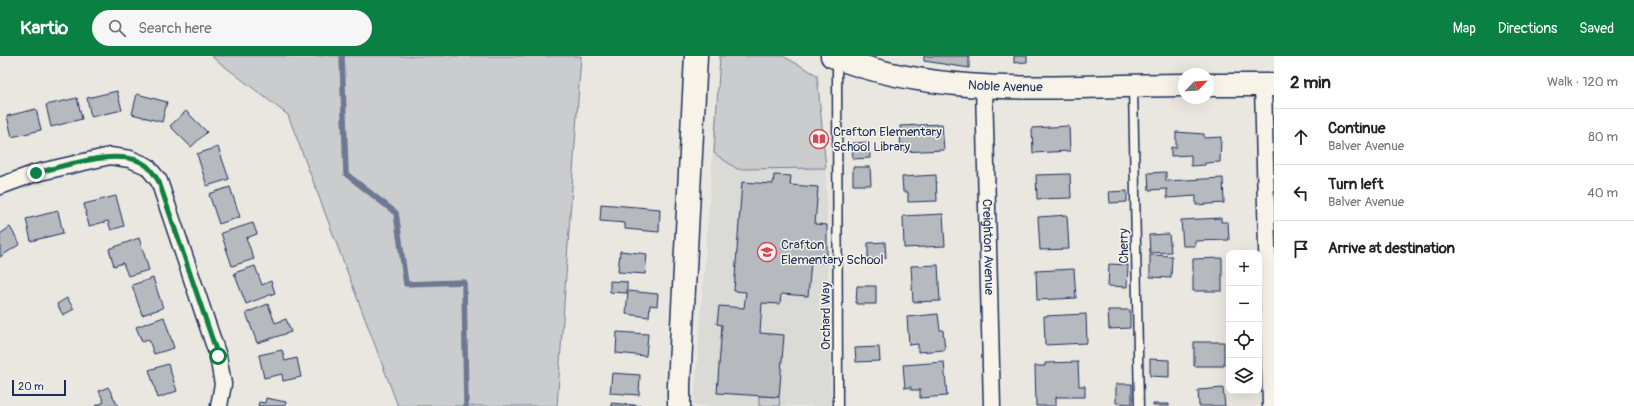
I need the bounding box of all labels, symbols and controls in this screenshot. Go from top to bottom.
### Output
search box [92,10,372,46]
text: Kartio [20,16,68,40]
icon: search [106,17,128,39]
text: Search here [138,19,212,38]
text: Map [1453,20,1476,37]
text: Directions [1498,20,1557,37]
text: Saved [1579,20,1614,37]
north arrow [1178,68,1214,104]
text: 2 min [1290,72,1331,93]
text: Walk · 120 m [1547,74,1618,90]
street label: Noble Avenue [968,77,1043,95]
text: Continue [1328,119,1386,138]
place label: Crafton Elementary School Library [833,124,942,155]
icon: ahead [1290,126,1312,148]
library icon: Crafton Elementary School Library [808,128,830,150]
text: 80 m [1588,129,1618,145]
text: Balver Avenue [1328,138,1404,154]
route end [27,164,45,182]
text: Turn left [1328,175,1384,194]
icon: left [1290,182,1312,204]
text: 40 m [1587,185,1618,201]
text: Balver Avenue [1328,194,1404,210]
street label: Creighton Avenue [979,199,997,296]
street label: Cherry [1116,228,1132,264]
place label: Crafton Elementary School [781,237,884,268]
icon: arrive [1290,238,1312,260]
text: Arrive at destination [1328,239,1455,258]
school or university icon: Crafton Elementary School [756,241,778,263]
map controls [1226,250,1262,394]
button: + [1226,250,1262,286]
street label: Orchard Way [818,282,834,350]
button: − [1226,286,1262,322]
button: locate [1226,322,1262,358]
route start [209,347,227,365]
button: layers [1226,358,1262,394]
scale bar [12,378,66,397]
text: 20 m [18,380,44,393]

